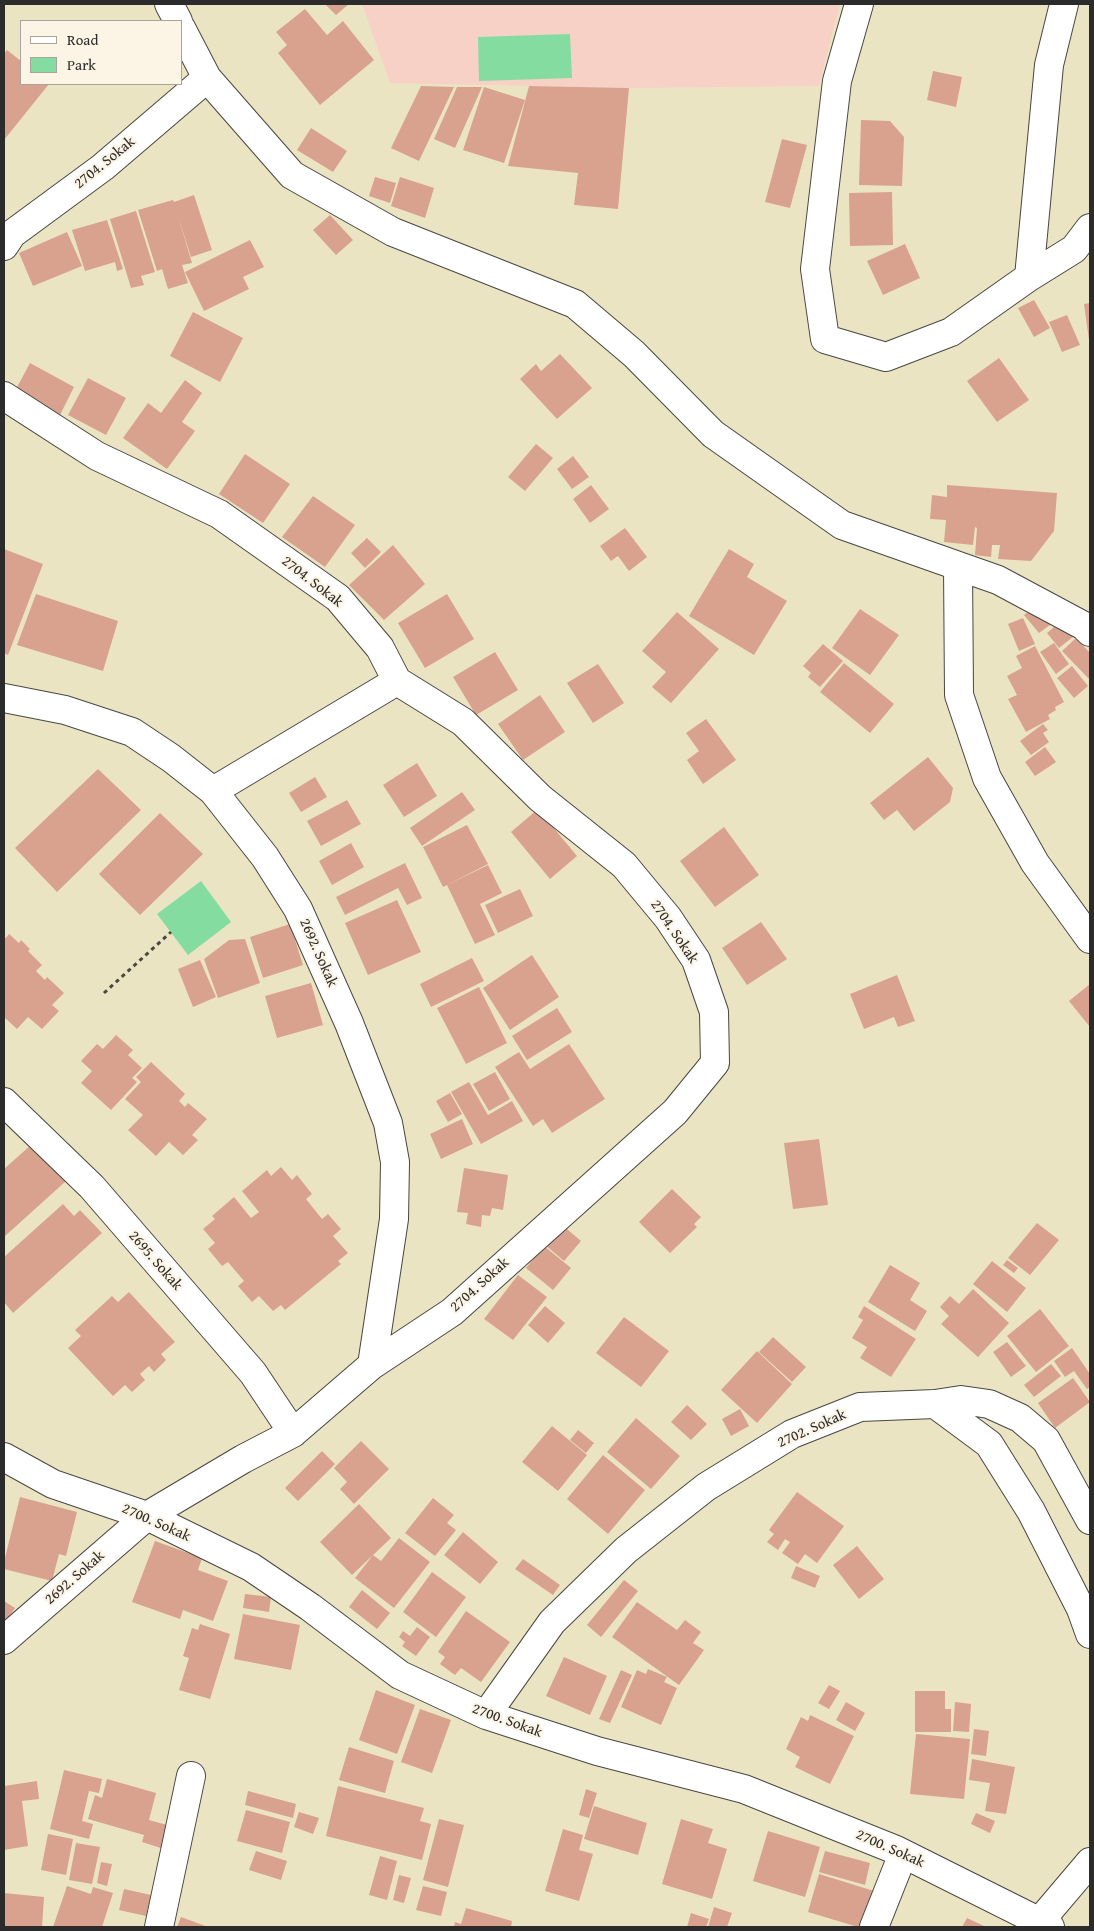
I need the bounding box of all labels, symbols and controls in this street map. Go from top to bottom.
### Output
legend [20,20,182,85]
text: Road [67,29,98,50]
text: Park [67,54,96,75]
street label: 2704. Sokak [71,133,139,193]
street label: 2704. Sokak [278,552,346,612]
street label: 2704. Sokak [646,897,702,967]
street label: 2692. Sokak [295,916,341,990]
street label: 2695. Sokak [124,1227,186,1295]
street label: 2704. Sokak [447,1254,513,1316]
street label: 2702. Sokak [775,1406,849,1452]
street label: 2700. Sokak [119,1500,193,1546]
street label: 2692. Sokak [41,1547,109,1609]
street label: 2700. Sokak [470,1700,544,1742]
street label: 2700. Sokak [853,1826,927,1872]

